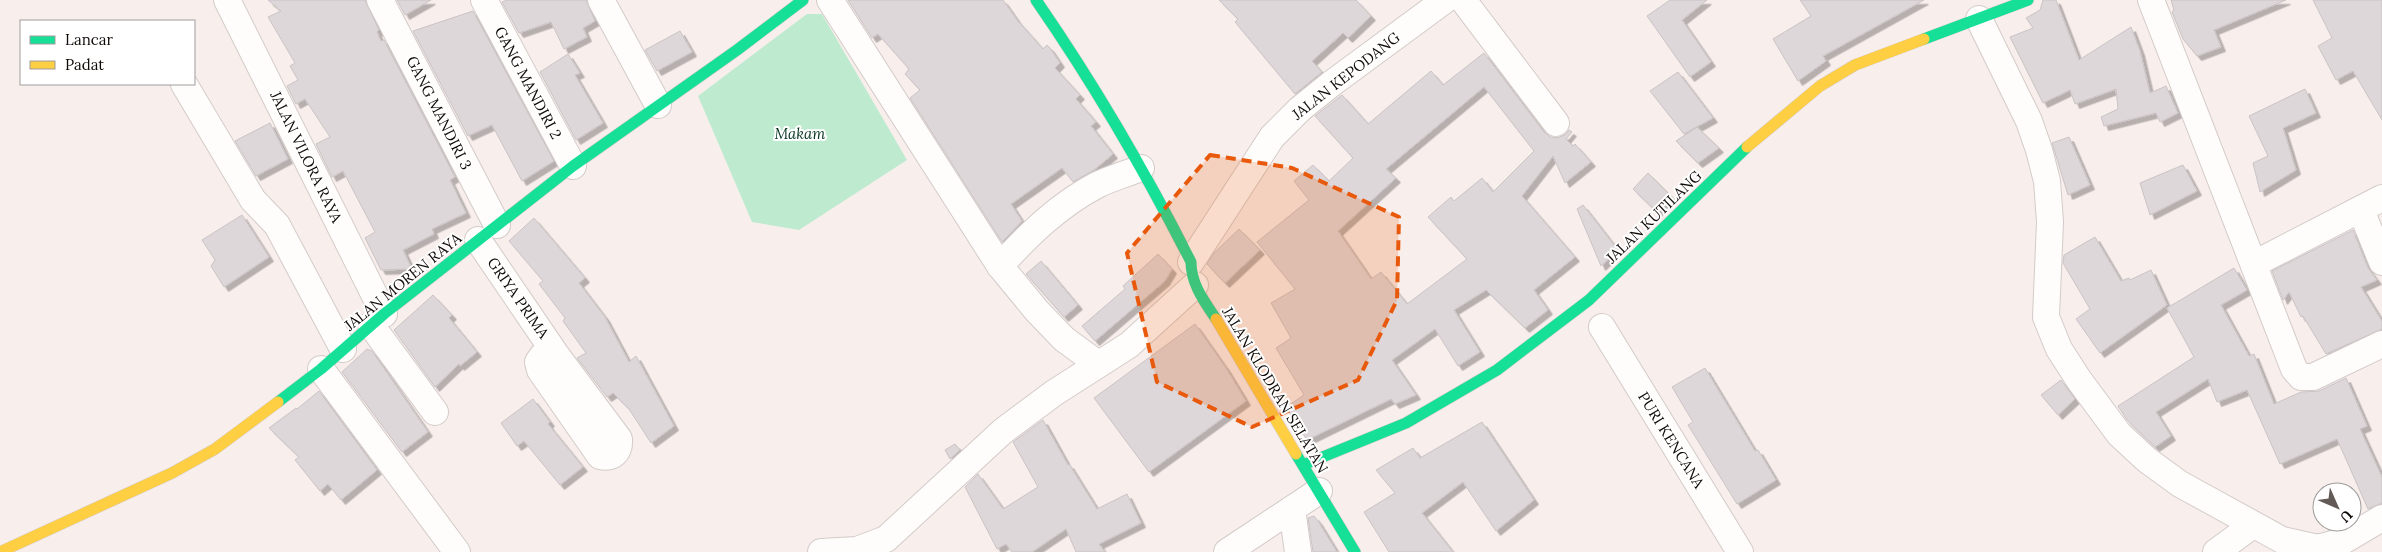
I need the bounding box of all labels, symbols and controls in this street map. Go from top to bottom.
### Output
legend [20,20,195,85]
street label: GANG MANDIRI 2 [491,23,566,142]
street label: JALAN KEPODANG [1287,27,1404,124]
text: Lancar [65,30,114,49]
street label: GANG MANDIRI 3 [403,53,476,173]
text: Padat [65,55,104,74]
street label: JALAN VILORA RAYA [266,87,347,226]
park label: Makam [774,124,826,143]
street label: JALAN KUTILANG [1601,166,1706,268]
street label: JALAN MOREN RAYA [339,228,466,335]
street label: GRIYA PRIMA [483,253,554,342]
street label: JALAN KLODRAN SELATAN [1218,302,1333,476]
street label: PURI KENCANA [1634,388,1709,492]
north arrow [2312,482,2362,532]
text: U [2336,506,2356,527]

